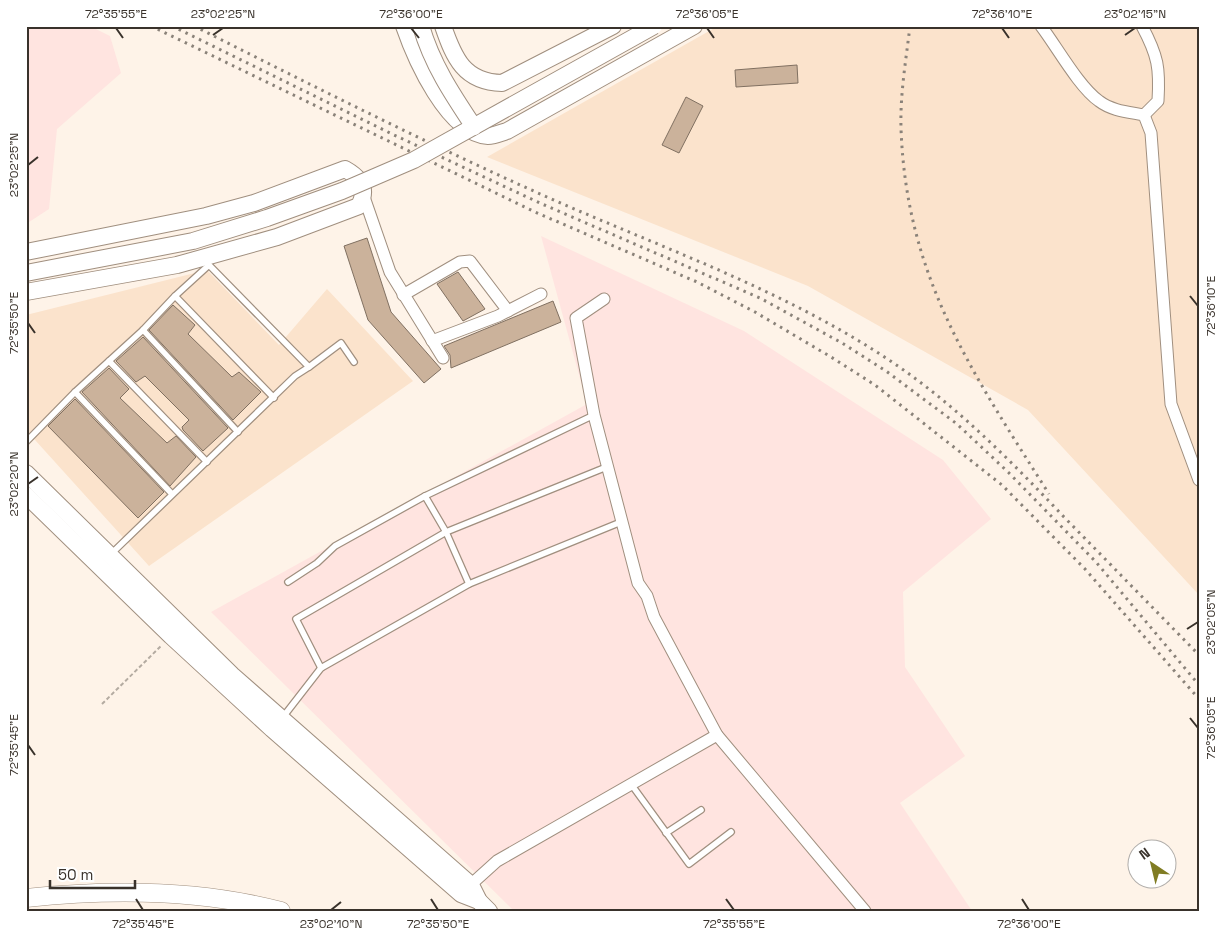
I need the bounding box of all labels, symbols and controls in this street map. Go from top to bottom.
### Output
text: 72°35'55"E [85,6,147,22]
text: 23°02'25"N [191,6,255,22]
text: 72°36'00"E [379,6,443,22]
text: 72°36'05"E [676,6,739,22]
text: 72°36'10"E [972,6,1033,22]
text: 23°02'15"N [1104,6,1166,22]
text: 23°02'25"N [6,133,22,197]
text: 72°36'10"E [1203,275,1219,336]
text: 72°35'50"E [6,291,22,354]
text: 23°02'20"N [6,452,22,516]
text: 23°02'05"N [1203,590,1219,654]
text: 72°36'05"E [1203,696,1219,759]
text: 72°35'45"E [6,714,22,776]
north arrow [1128,840,1178,890]
text: N [1136,843,1154,863]
scale bar [50,857,135,889]
text: 50 m [58,865,93,884]
text: 72°35'45"E [112,916,174,932]
text: 23°02'10"N [300,916,362,932]
text: 72°35'50"E [407,916,470,932]
text: 72°35'55"E [703,916,765,932]
text: 72°36'00"E [997,916,1061,932]

